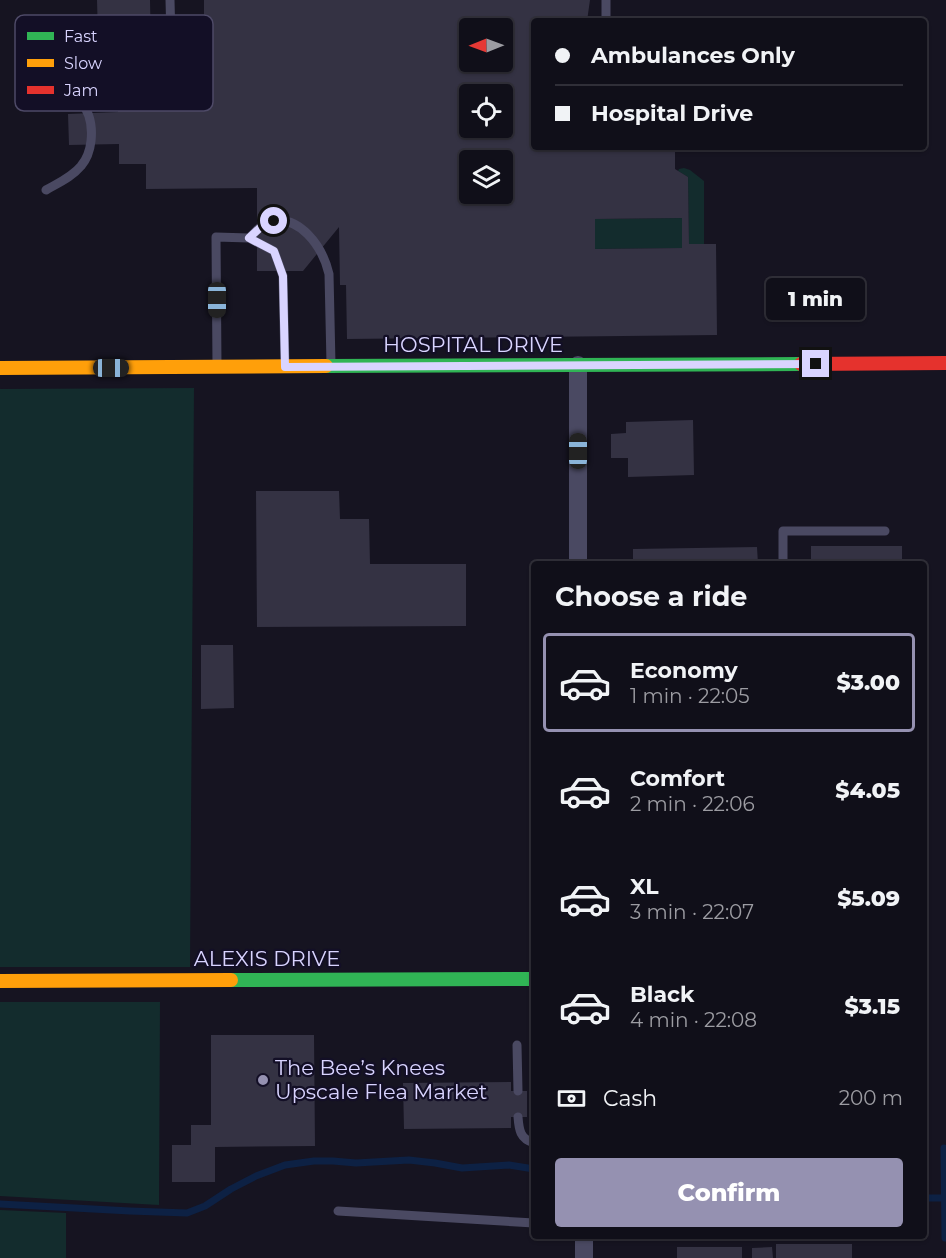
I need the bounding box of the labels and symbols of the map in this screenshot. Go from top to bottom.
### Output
legend [15,15,213,111]
north arrow [459,18,513,72]
text: Fast [64,27,98,46]
text: Slow [64,54,102,73]
text: Jam [63,81,98,100]
route start [260,207,287,234]
callout: 1 min [766,277,866,319]
car [208,282,226,318]
street label: HOSPITAL DRIVE [383,332,563,357]
route end [802,350,829,377]
car [93,359,129,377]
car [569,433,587,469]
street label: ALEXIS DRIVE [194,946,340,971]
place label: The Bee’s Knees Upscale Flea Market [275,1055,487,1104]
marker: The Bee’s Knees Upscale Flea Market [256,1073,270,1087]

